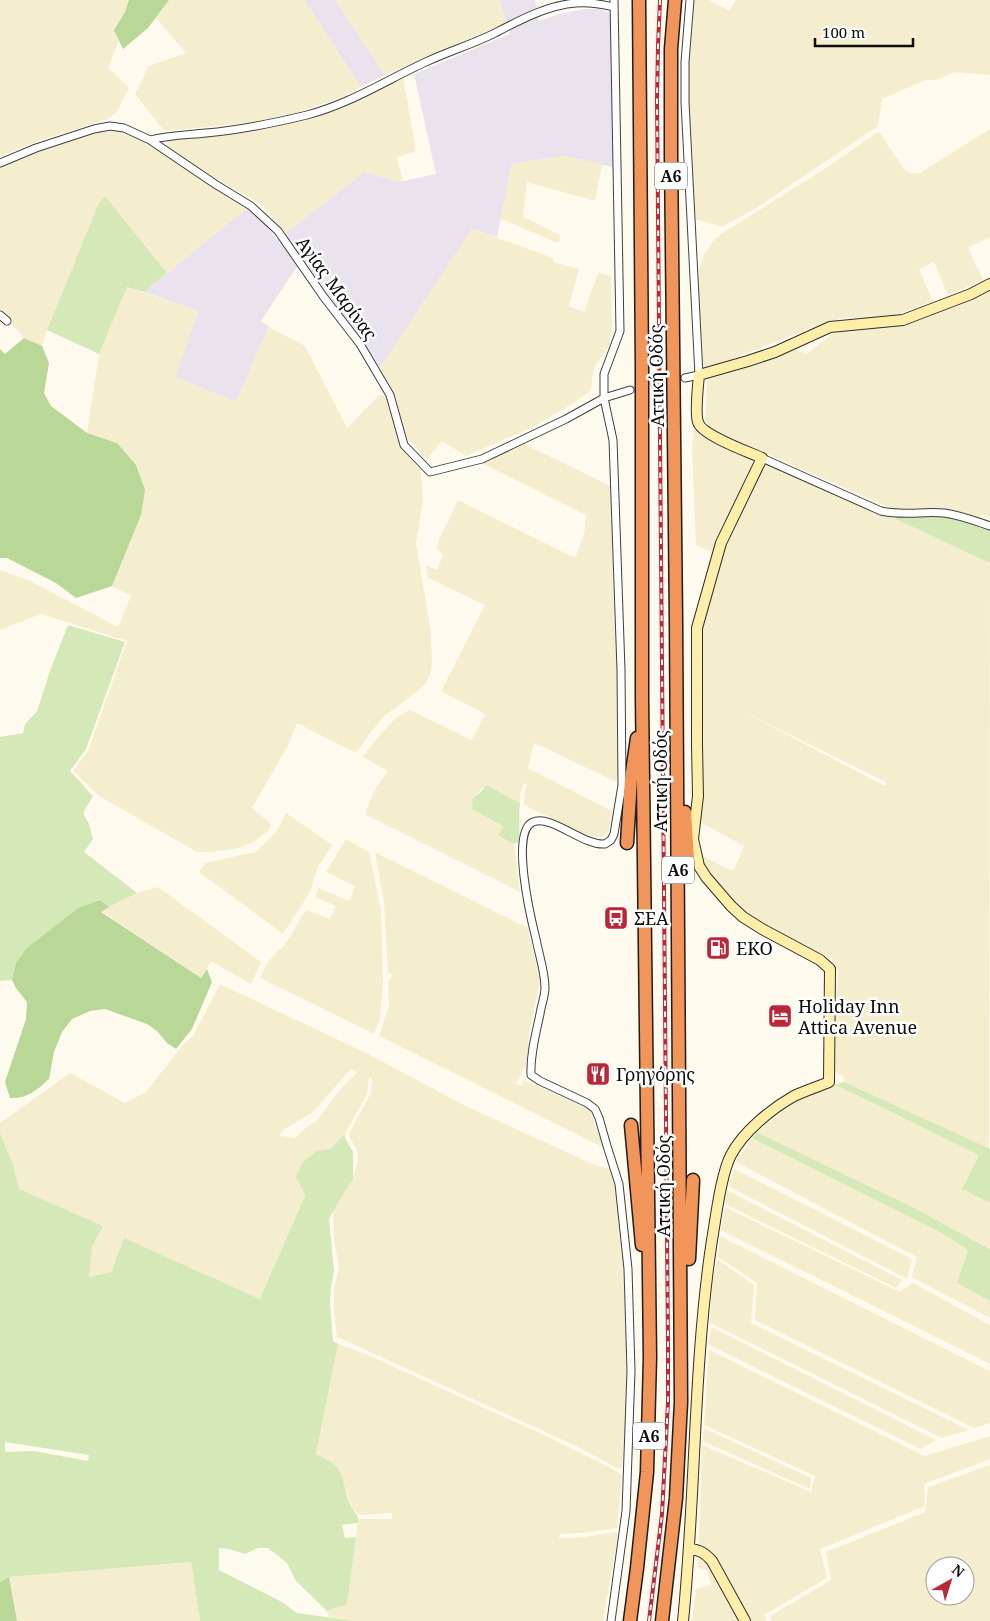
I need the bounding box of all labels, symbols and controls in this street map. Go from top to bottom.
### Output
scale bar [815,15,912,47]
text: 100 m [822,22,865,42]
road number: Α6 [655,162,687,190]
street label: Αγίας Μαρίνας [291,231,383,345]
street label: Αττική Οδός [643,324,669,427]
street label: Αττική Οδός [648,729,672,832]
road number: Α6 [662,856,694,884]
bus stop icon: ΣΕΑ [603,905,629,931]
place label: ΣΕΑ [634,906,669,930]
fuel station icon: EKO [705,935,731,961]
place label: EKO [736,936,773,960]
place label: Holiday Inn Attica Avenue [798,994,917,1039]
hotel icon: Holiday Inn Attica Avenue [767,1003,793,1029]
restaurant icon: Γρηγόρης [585,1061,611,1087]
place label: Γρηγόρης [616,1062,695,1086]
street label: Αττική Οδός [651,1134,675,1237]
road number: Α6 [633,1422,665,1450]
north arrow [925,1556,975,1606]
text: N [948,1560,969,1581]

